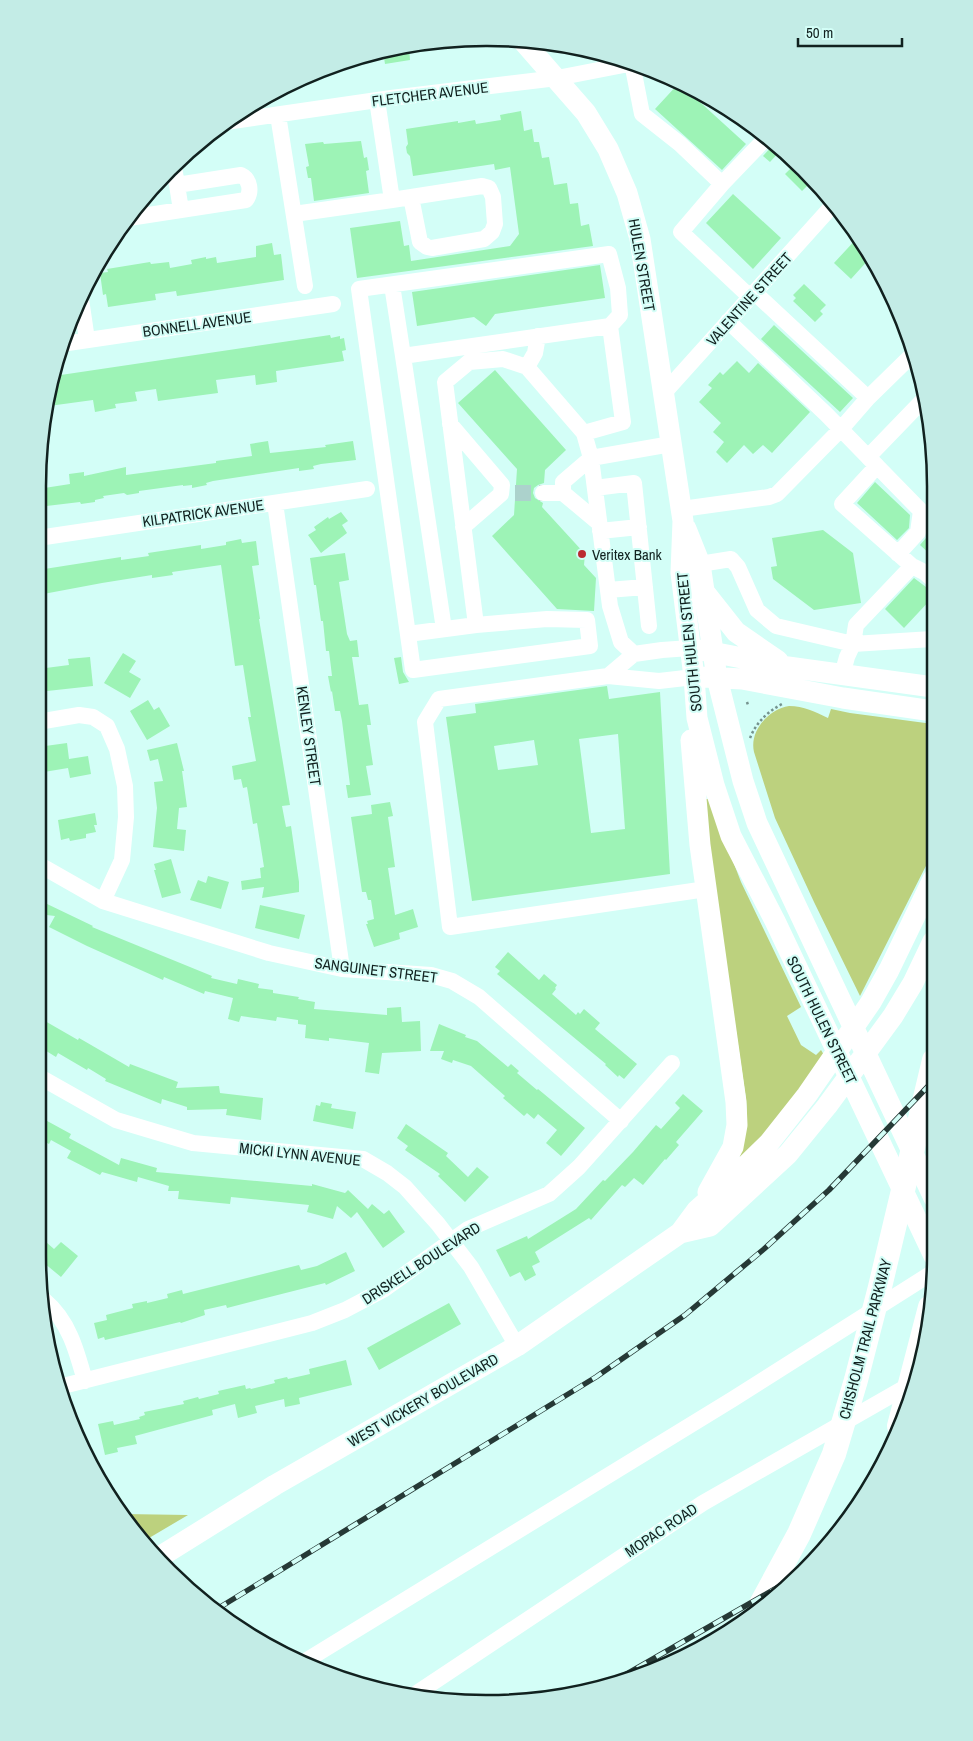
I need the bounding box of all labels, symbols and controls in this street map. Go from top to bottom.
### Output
scale bar [798,15,902,47]
text: 50 m [806,22,833,43]
street label: FLETCHER AVENUE [370,76,490,112]
street label: HULEN STREET [624,217,661,313]
street label: VALENTINE STREET [701,247,797,350]
street label: BONNELL AVENUE [141,306,253,342]
street label: KILPATRICK AVENUE [141,494,265,532]
place label: Veritex Bank [592,544,663,565]
marker: Veritex Bank [576,548,588,560]
street label: SOUTH HULEN STREET [671,571,707,713]
street label: KENLEY STREET [292,685,326,788]
street label: SANGUINET STREET [313,952,439,988]
street label: SOUTH HULEN STREET [782,952,862,1088]
street label: MICKI LYNN AVENUE [238,1137,362,1171]
street label: DRISKELL BOULEVARD [358,1217,484,1309]
street label: CHISHOLM TRAIL PARKWAY [833,1256,897,1422]
street label: WEST VICKERY BOULEVARD [344,1348,502,1452]
street label: MOPAC ROAD [621,1498,701,1562]

